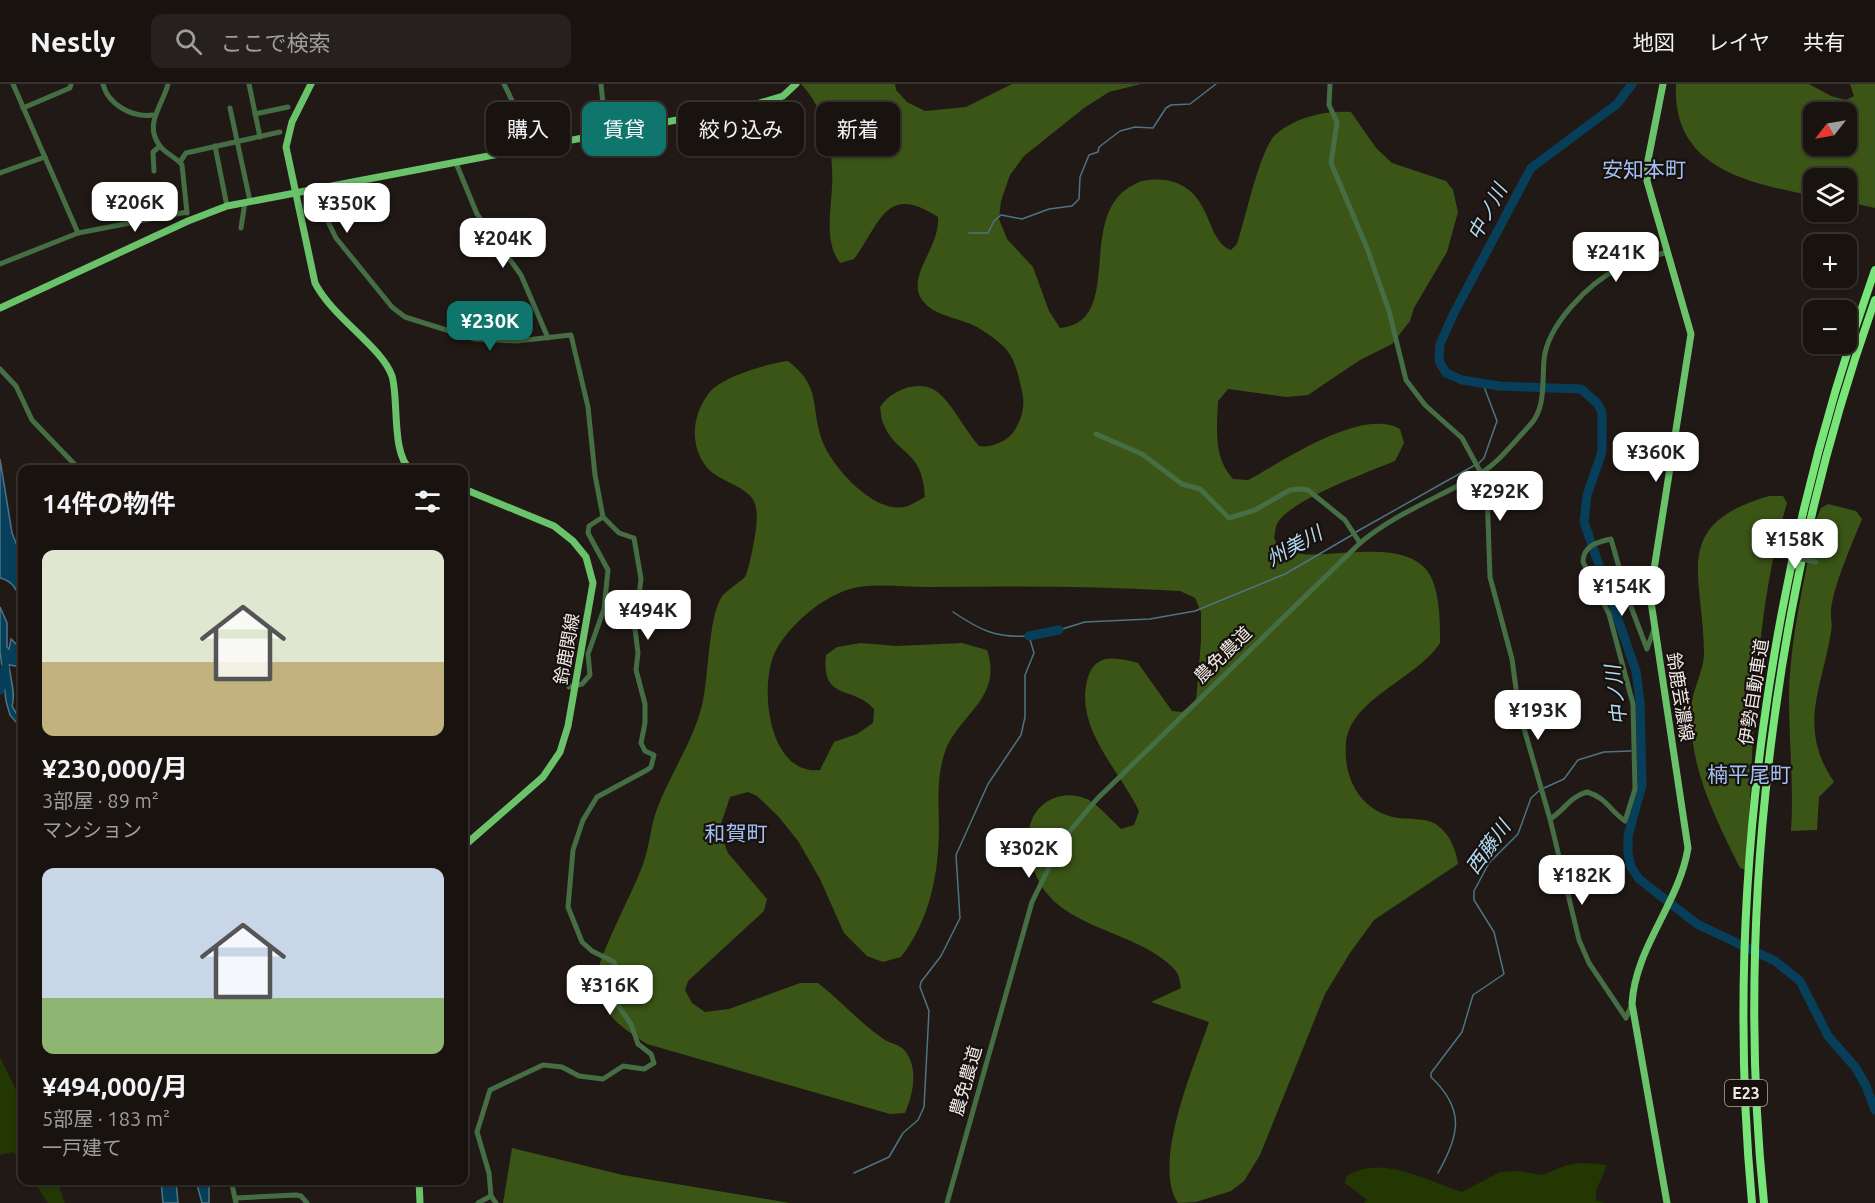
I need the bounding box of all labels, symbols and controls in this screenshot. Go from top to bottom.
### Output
search box [151,14,571,68]
icon: search [172,25,205,58]
text: Nestly [30,26,115,57]
text: ここで検索 [220,30,330,55]
text: 地図 [1633,30,1675,54]
text: レイヤ [1708,30,1770,54]
text: 共有 [1803,30,1845,54]
chip: 購入 [486,102,570,156]
chip: 賃貸 [582,102,666,156]
chip: 絞り込み [678,102,804,156]
chip: 新着 [816,102,900,156]
north arrow [1803,102,1857,156]
map controls [1803,102,1857,354]
district label: 安知本町 [1602,157,1686,181]
button: layers [1803,168,1857,222]
water label: 中ノ川 [1462,178,1512,244]
pin: ¥206K [93,182,177,233]
pin: ¥350K [305,183,389,234]
text: ¥206K [106,190,164,213]
text: ¥350K [318,191,376,214]
pin: ¥204K [461,218,545,269]
text: ¥204K [474,226,532,249]
pin: ¥241K [1574,232,1658,283]
button: + [1803,234,1857,288]
text: ¥241K [1587,240,1645,263]
button: − [1803,300,1857,354]
pin: ¥230K [448,301,532,352]
text: ¥230K [461,309,519,332]
pin: ¥360K [1614,432,1698,483]
text: ¥360K [1627,440,1685,463]
pin: ¥292K [1458,471,1542,522]
text: ¥292K [1471,479,1529,502]
icon: filters [411,485,444,518]
text: 14件の物件 [42,489,175,518]
pin: ¥158K [1753,519,1837,570]
water label: 州美川 [1262,520,1327,570]
text: ¥158K [1766,527,1824,550]
pin: ¥154K [1580,566,1664,617]
text: ¥154K [1593,574,1651,597]
icon: home [189,589,297,697]
pin: ¥494K [606,590,690,641]
text: ¥494K [619,598,677,621]
street label: 鈴鹿関線 [550,612,582,686]
street label: 農免農道 [1189,622,1255,686]
street label: 伊勢自動車道 [1735,637,1771,747]
street label: 鈴鹿芸濃線 [1664,651,1698,743]
water label: 中ノ川 [1600,662,1631,726]
pin: ¥193K [1496,690,1580,741]
text: ¥193K [1509,698,1567,721]
text: ¥230,000/月 [42,754,188,783]
district label: 楠平尾町 [1707,762,1791,786]
text: 3部屋 · 89 m² [42,789,159,812]
water label: 西藤川 [1461,814,1516,878]
text: マンション [42,818,142,841]
district label: 和賀町 [705,821,768,845]
pin: ¥302K [987,828,1071,879]
text: ¥302K [1000,836,1058,859]
pin: ¥182K [1540,855,1624,906]
text: ¥182K [1553,863,1611,886]
icon: home [189,907,297,1015]
pin: ¥316K [568,965,652,1016]
text: ¥316K [581,973,639,996]
street label: 農免農道 [946,1043,985,1118]
text: ¥494,000/月 [42,1072,188,1101]
road number: E23 [1725,1080,1767,1106]
text: 5部屋 · 183 m² [42,1107,170,1130]
text: 一戸建て [42,1136,122,1159]

